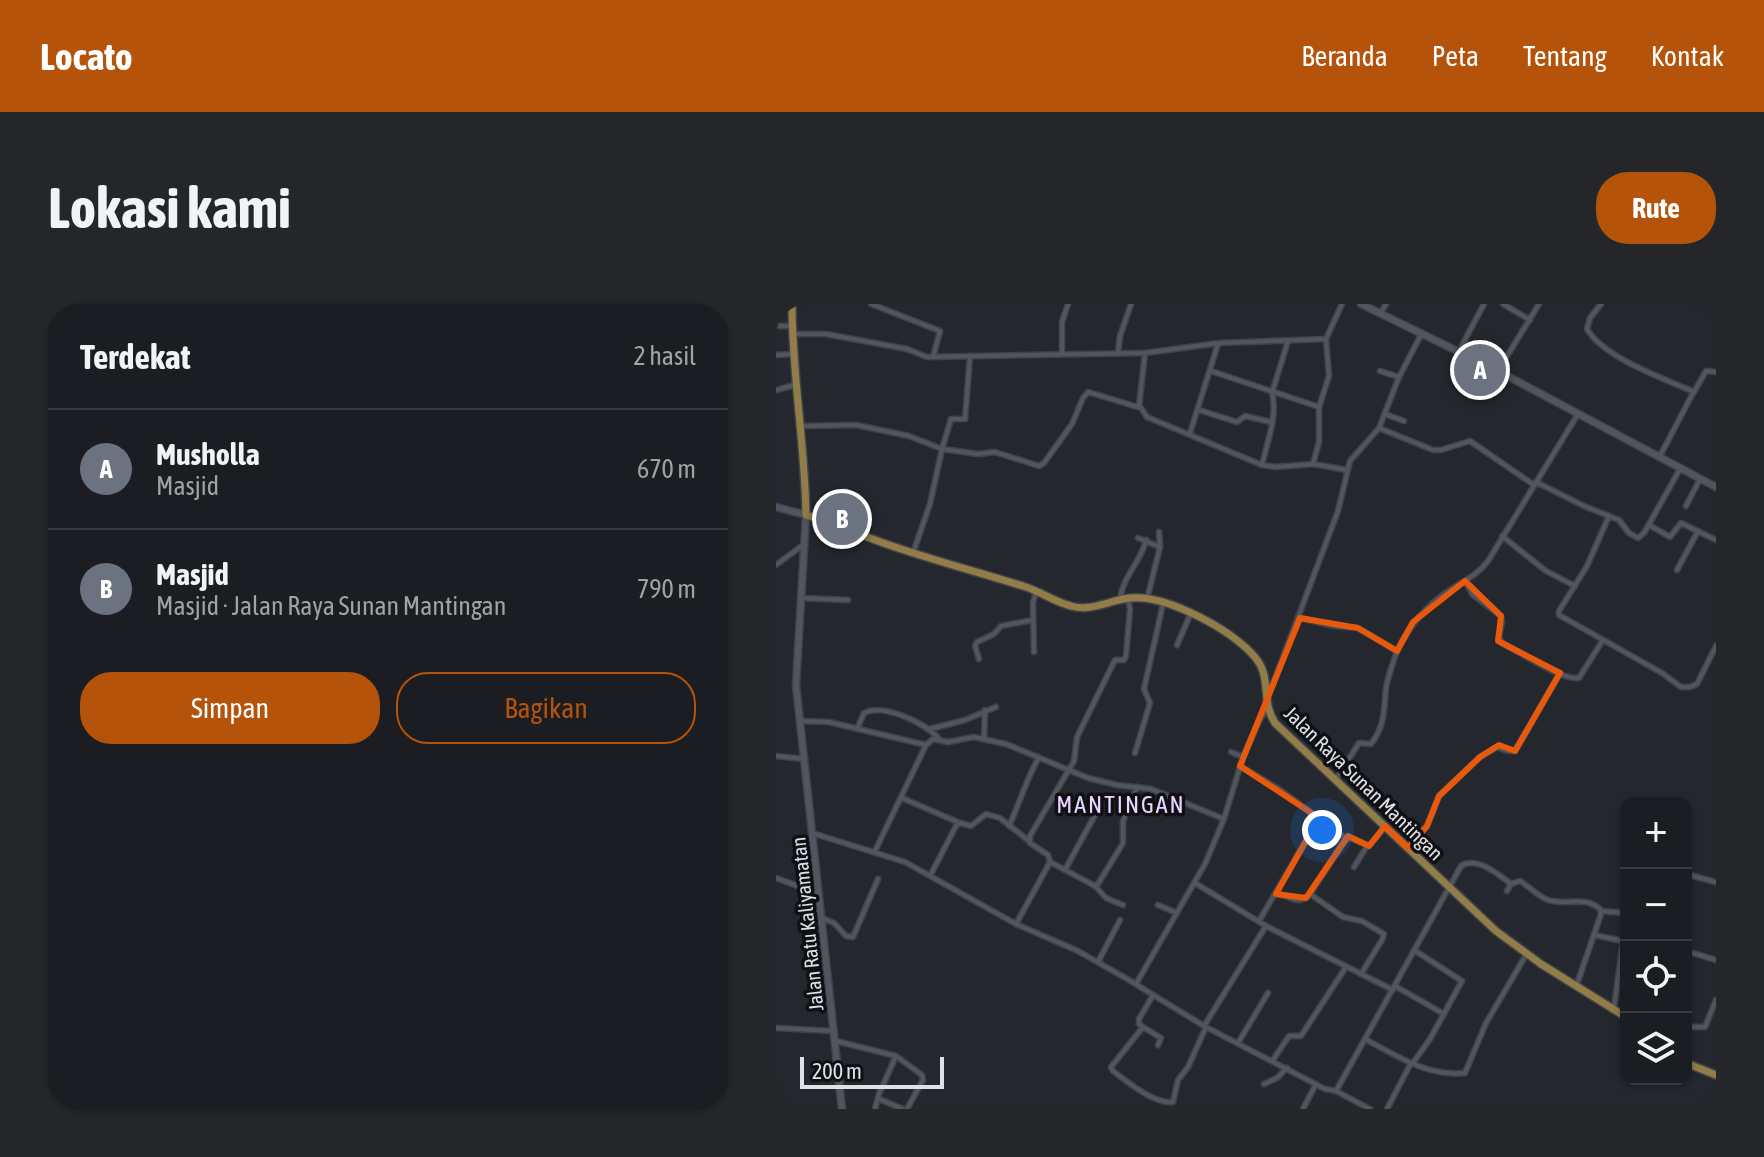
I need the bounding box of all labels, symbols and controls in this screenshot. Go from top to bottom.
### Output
text: Locato [40,35,133,78]
text: Beranda [1301,40,1388,72]
text: Peta [1432,40,1479,72]
text: Tentang [1523,40,1607,72]
text: Kontak [1651,40,1724,72]
button: Rute [1596,172,1716,244]
text: Lokasi kami [48,176,291,240]
text: Terdekat [80,337,190,376]
pin: A [1454,340,1506,400]
text: 2 hasil [633,341,696,371]
text: Musholla [156,437,260,471]
text: A [100,454,112,484]
text: 670 m [637,454,696,484]
text: Masjid [156,471,219,501]
pin: B [816,489,868,549]
text: Masjid [156,557,229,591]
text: B [100,574,112,604]
text: 790 m [637,574,696,604]
text: Masjid · Jalan Raya Sunan Mantingan [156,591,506,621]
button: Simpan [80,672,380,744]
button: Bagikan [396,672,696,744]
street label: Jalan Raya Sunan Mantingan [1280,701,1448,865]
district label: MANTINGAN [1056,791,1186,818]
map controls [1620,797,1692,1085]
button: + [1620,797,1692,869]
your location [1302,810,1342,850]
street label: Jalan Ratu Kaliyamatan [786,836,828,1012]
button: − [1620,869,1692,941]
button: locate [1620,941,1692,1013]
button: layers [1620,1013,1692,1085]
scale bar [800,1053,944,1089]
text: 200 m [812,1058,862,1084]

